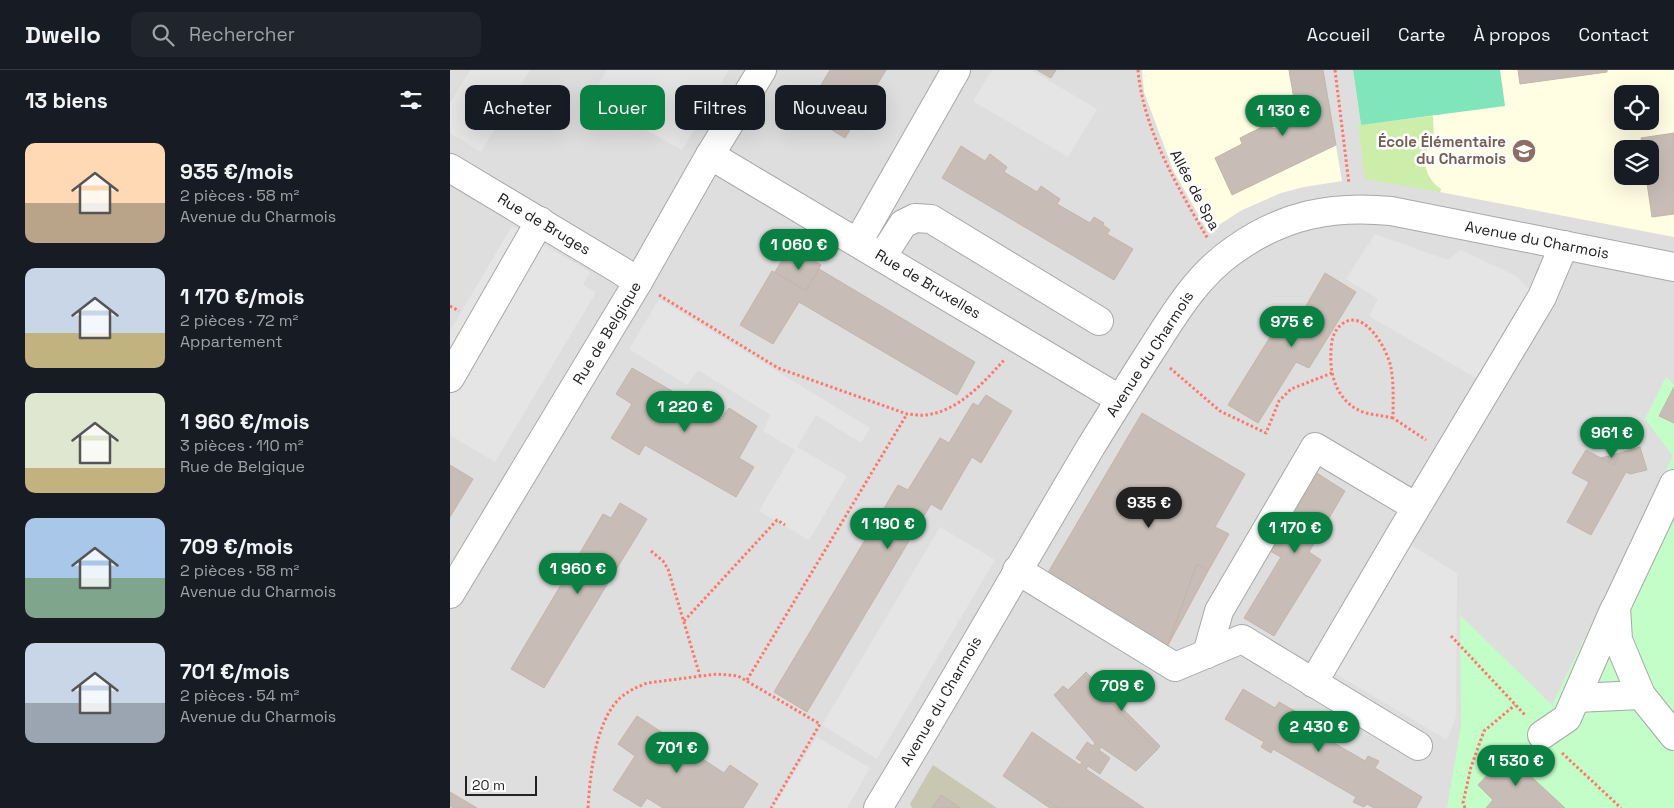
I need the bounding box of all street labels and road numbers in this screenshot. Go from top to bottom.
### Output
street label: Allée de Spa [1166,146,1225,234]
street label: Rue de Bruges [494,188,594,259]
street label: Avenue du Charmois [1463,216,1611,263]
street label: Rue de Bruxelles [872,245,985,323]
street label: Rue de Belgique [568,277,645,388]
street label: Avenue du Charmois [1102,287,1197,420]
street label: Avenue du Charmois [896,633,985,769]

